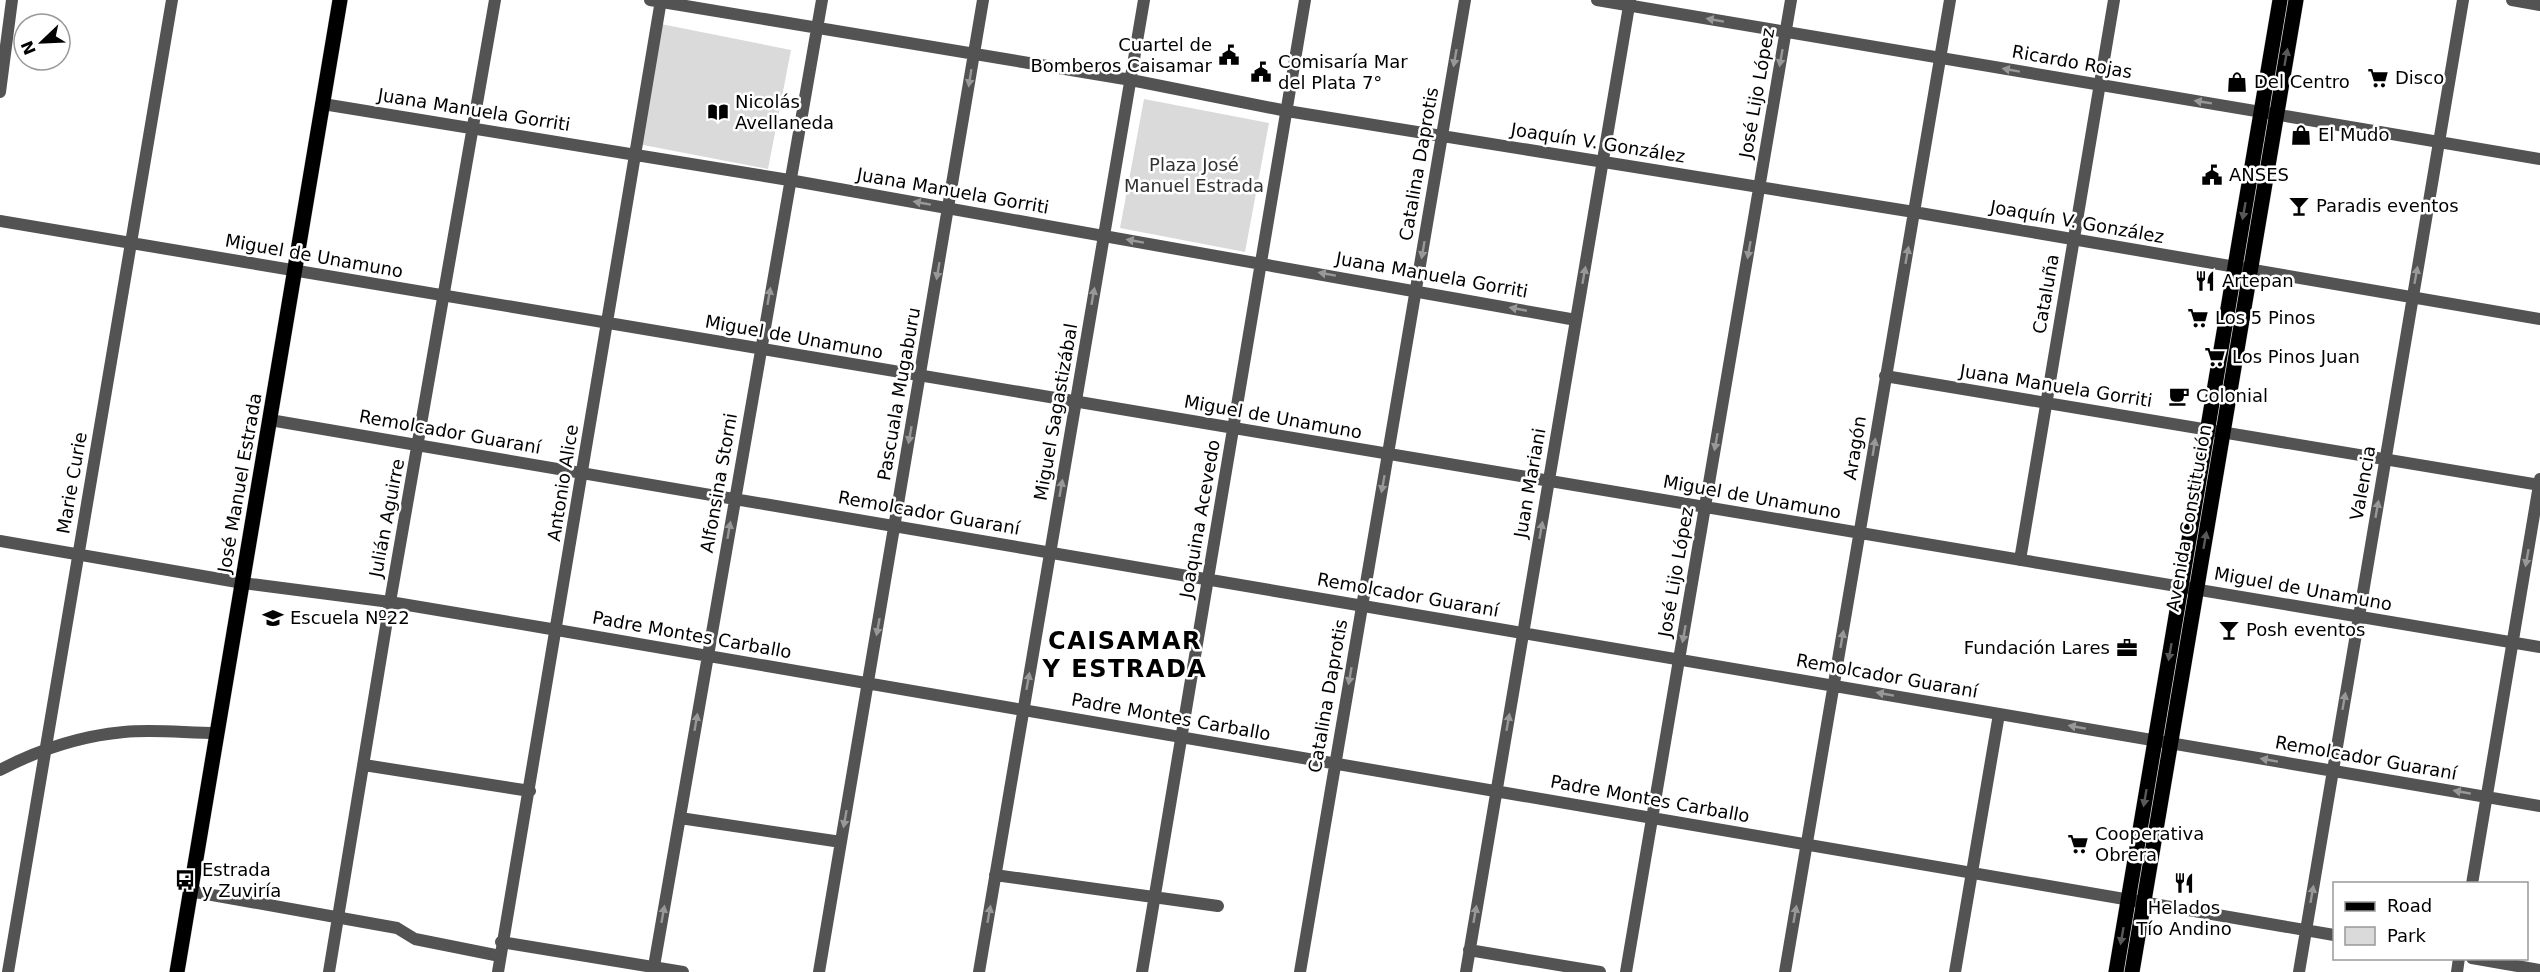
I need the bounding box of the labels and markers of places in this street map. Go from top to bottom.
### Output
place label: Cuartel de Bomberos Caisamar [1031,34,1213,76]
public building icon: Cuartel de Bomberos Caisamar [1217,43,1241,67]
place label: Comisaría Mar del Plata 7° [1278,51,1408,93]
public building icon: Comisaría Mar del Plata 7° [1249,60,1273,84]
supermarket icon: Disco [2366,66,2390,90]
place label: Disco [2395,67,2444,88]
shop icon: Del Centro [2225,70,2249,94]
place label: Del Centro [2254,71,2350,92]
place label: Nicolás Avellaneda [735,91,834,133]
library icon: Nicolás Avellaneda [706,100,730,124]
shop icon: El Mudo [2289,123,2313,147]
place label: El Mudo [2318,124,2389,145]
public building icon: ANSES [2200,163,2224,187]
place label: ANSES [2229,164,2289,185]
bar icon: Paradis eventos [2287,194,2311,218]
place label: Paradis eventos [2316,195,2459,216]
restaurant icon: Artepan [2193,269,2217,293]
place label: Artepan [2222,270,2294,291]
supermarket icon: Los 5 Pinos [2186,306,2210,330]
place label: Los 5 Pinos [2215,307,2315,328]
supermarket icon: Los Pinos Juan [2203,345,2227,369]
place label: Los Pinos Juan [2232,346,2360,367]
cafe icon: Colonial [2167,384,2191,408]
place label: Colonial [2196,385,2268,406]
school or university icon: Escuela Nº22 [261,606,285,630]
place label: Escuela Nº22 [290,607,410,628]
bar icon: Posh eventos [2217,618,2241,642]
place label: Posh eventos [2246,619,2365,640]
office icon: Fundación Lares [2115,636,2139,660]
place label: Fundación Lares [1964,637,2110,658]
place label: Cooperativa Obrera [2095,823,2204,865]
supermarket icon: Cooperativa Obrera [2066,832,2090,856]
place label: Estrada y Zuviría [202,859,281,901]
bus stop icon: Estrada y Zuviría [173,868,197,892]
restaurant icon: Helados Tío Andino [2172,871,2196,895]
place label: Helados Tío Andino [2135,897,2232,939]

